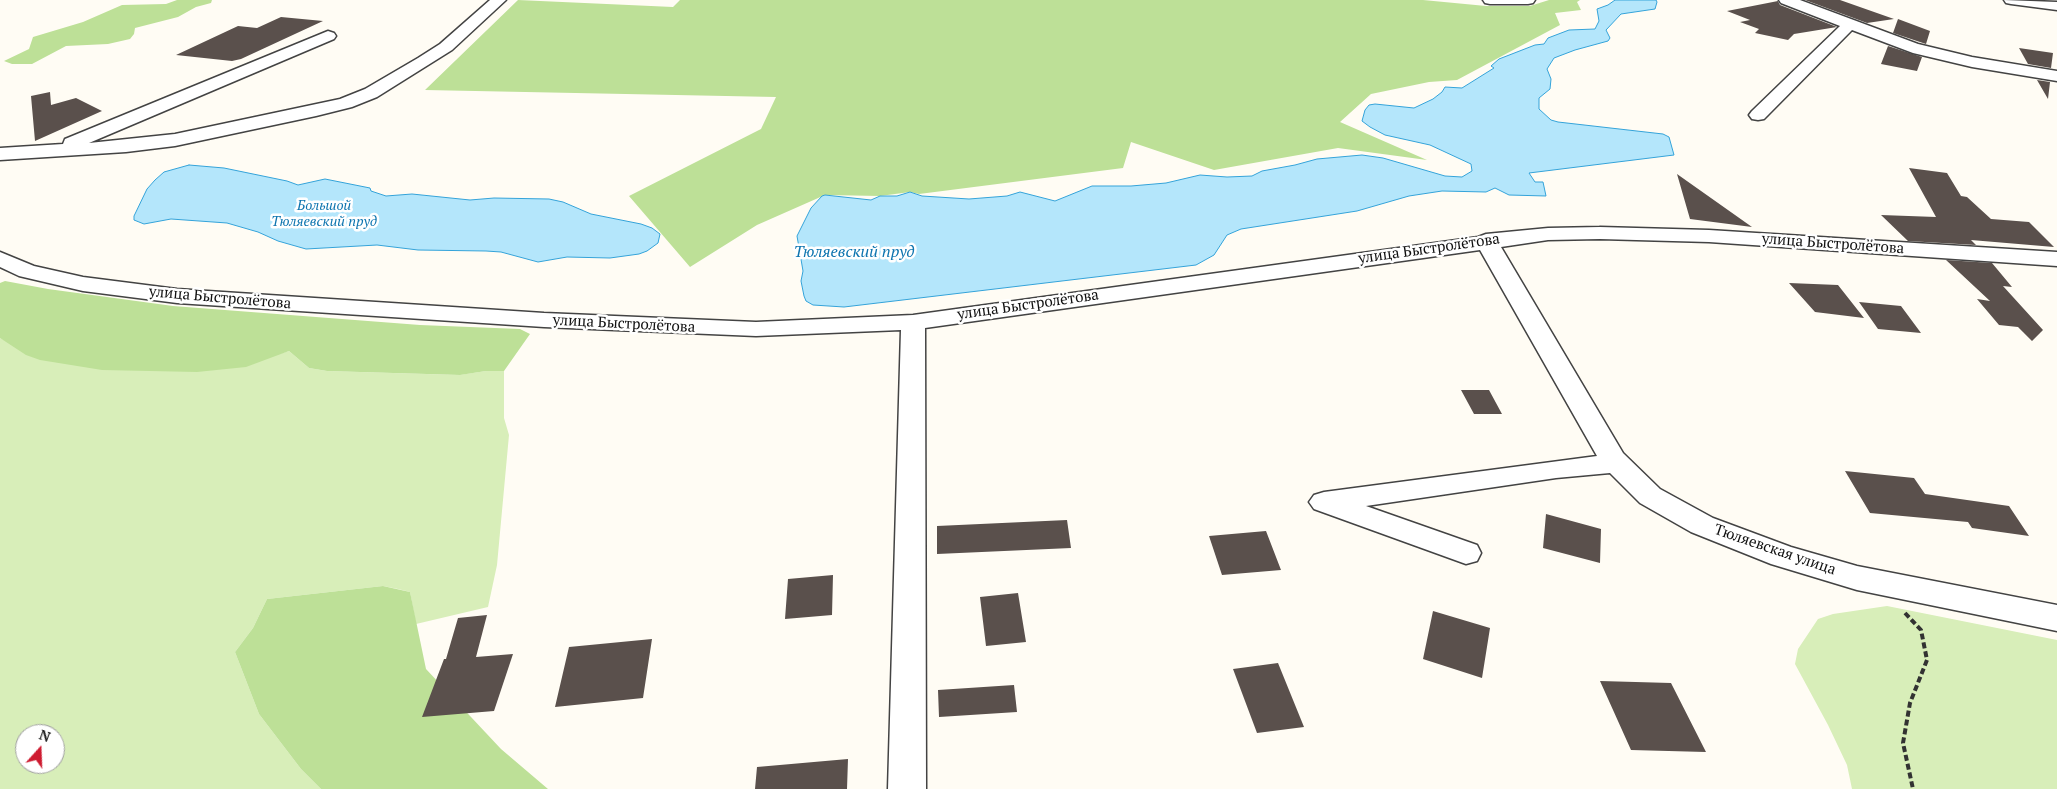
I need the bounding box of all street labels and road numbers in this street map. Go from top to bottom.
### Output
street label: улица Быстролётова [1357,230,1501,268]
street label: улица Быстролётова [1761,230,1905,258]
street label: улица Быстролётова [148,283,292,313]
street label: улица Быстролётова [956,286,1100,324]
street label: улица Быстролётова [552,311,696,337]
street label: Тюляевская улица [1712,521,1838,579]

